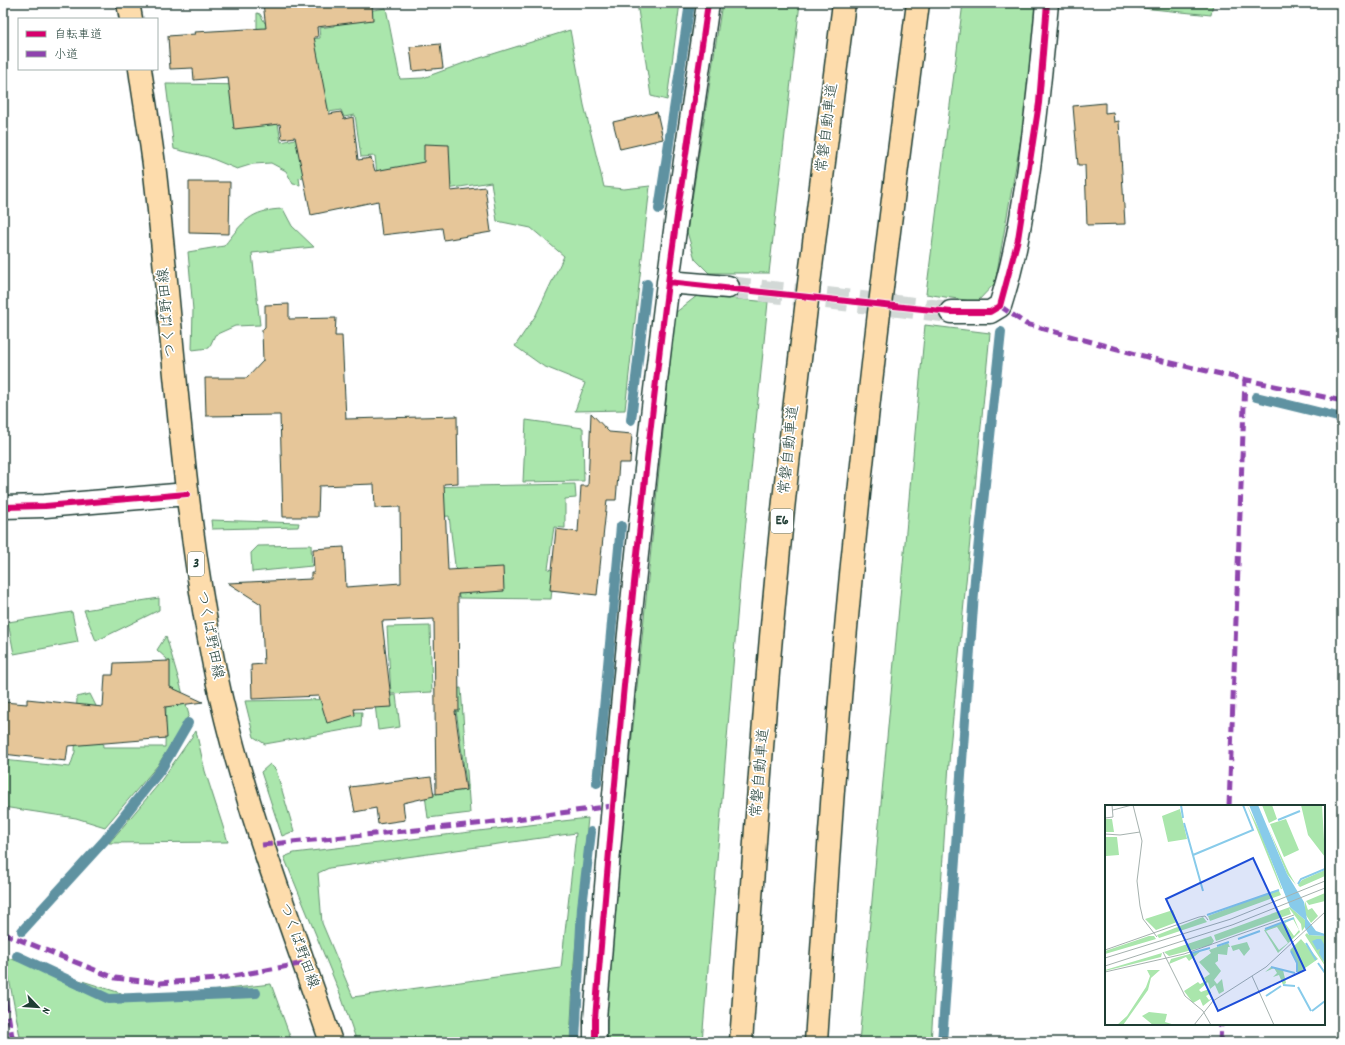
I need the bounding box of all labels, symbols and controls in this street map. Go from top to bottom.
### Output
legend [18,18,158,70]
text: 自転車道 [54,27,102,44]
text: 小道 [54,47,78,64]
street label: 常磐自動車道 [812,82,844,174]
street label: つくば野田線 [153,267,183,359]
street label: 常磐自動車道 [774,404,806,496]
road number: E6 [771,509,793,533]
road number: 3 [188,552,204,576]
street label: つくば野田線 [190,589,228,681]
street label: 常磐自動車道 [746,727,776,819]
inset map [1105,805,1325,1025]
street label: つくば野田線 [272,900,324,992]
north arrow [18,987,58,1027]
text: N [37,1005,54,1017]

